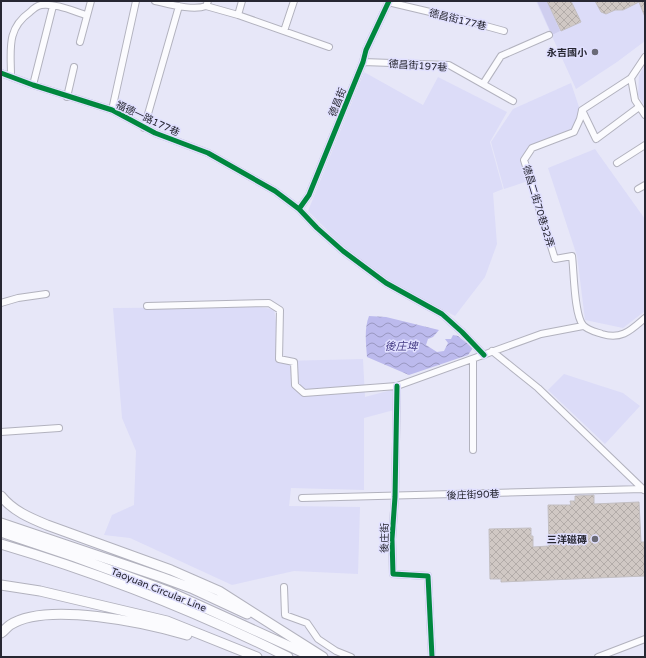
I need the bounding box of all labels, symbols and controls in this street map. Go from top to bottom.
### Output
street label: 德昌街177巷 [428,7,488,33]
place label: 永吉國小 [547,47,588,59]
marker: 永吉國小 [590,47,600,57]
street label: 德昌街197巷 [388,58,448,74]
street label: 德昌街 [327,86,349,119]
street label: 福德一路177巷 [114,99,181,139]
street label: 德昌二街70巷32弄 [520,164,556,249]
water label: 後庄埤 [385,340,419,353]
street label: 後庄街90巷 [447,488,500,502]
street label: 後庄街 [379,523,391,553]
place label: 三洋磁磚 [547,534,587,546]
marker: 三洋磁磚 [590,534,600,544]
street label: Taoyuan Circular Line [109,565,208,615]

